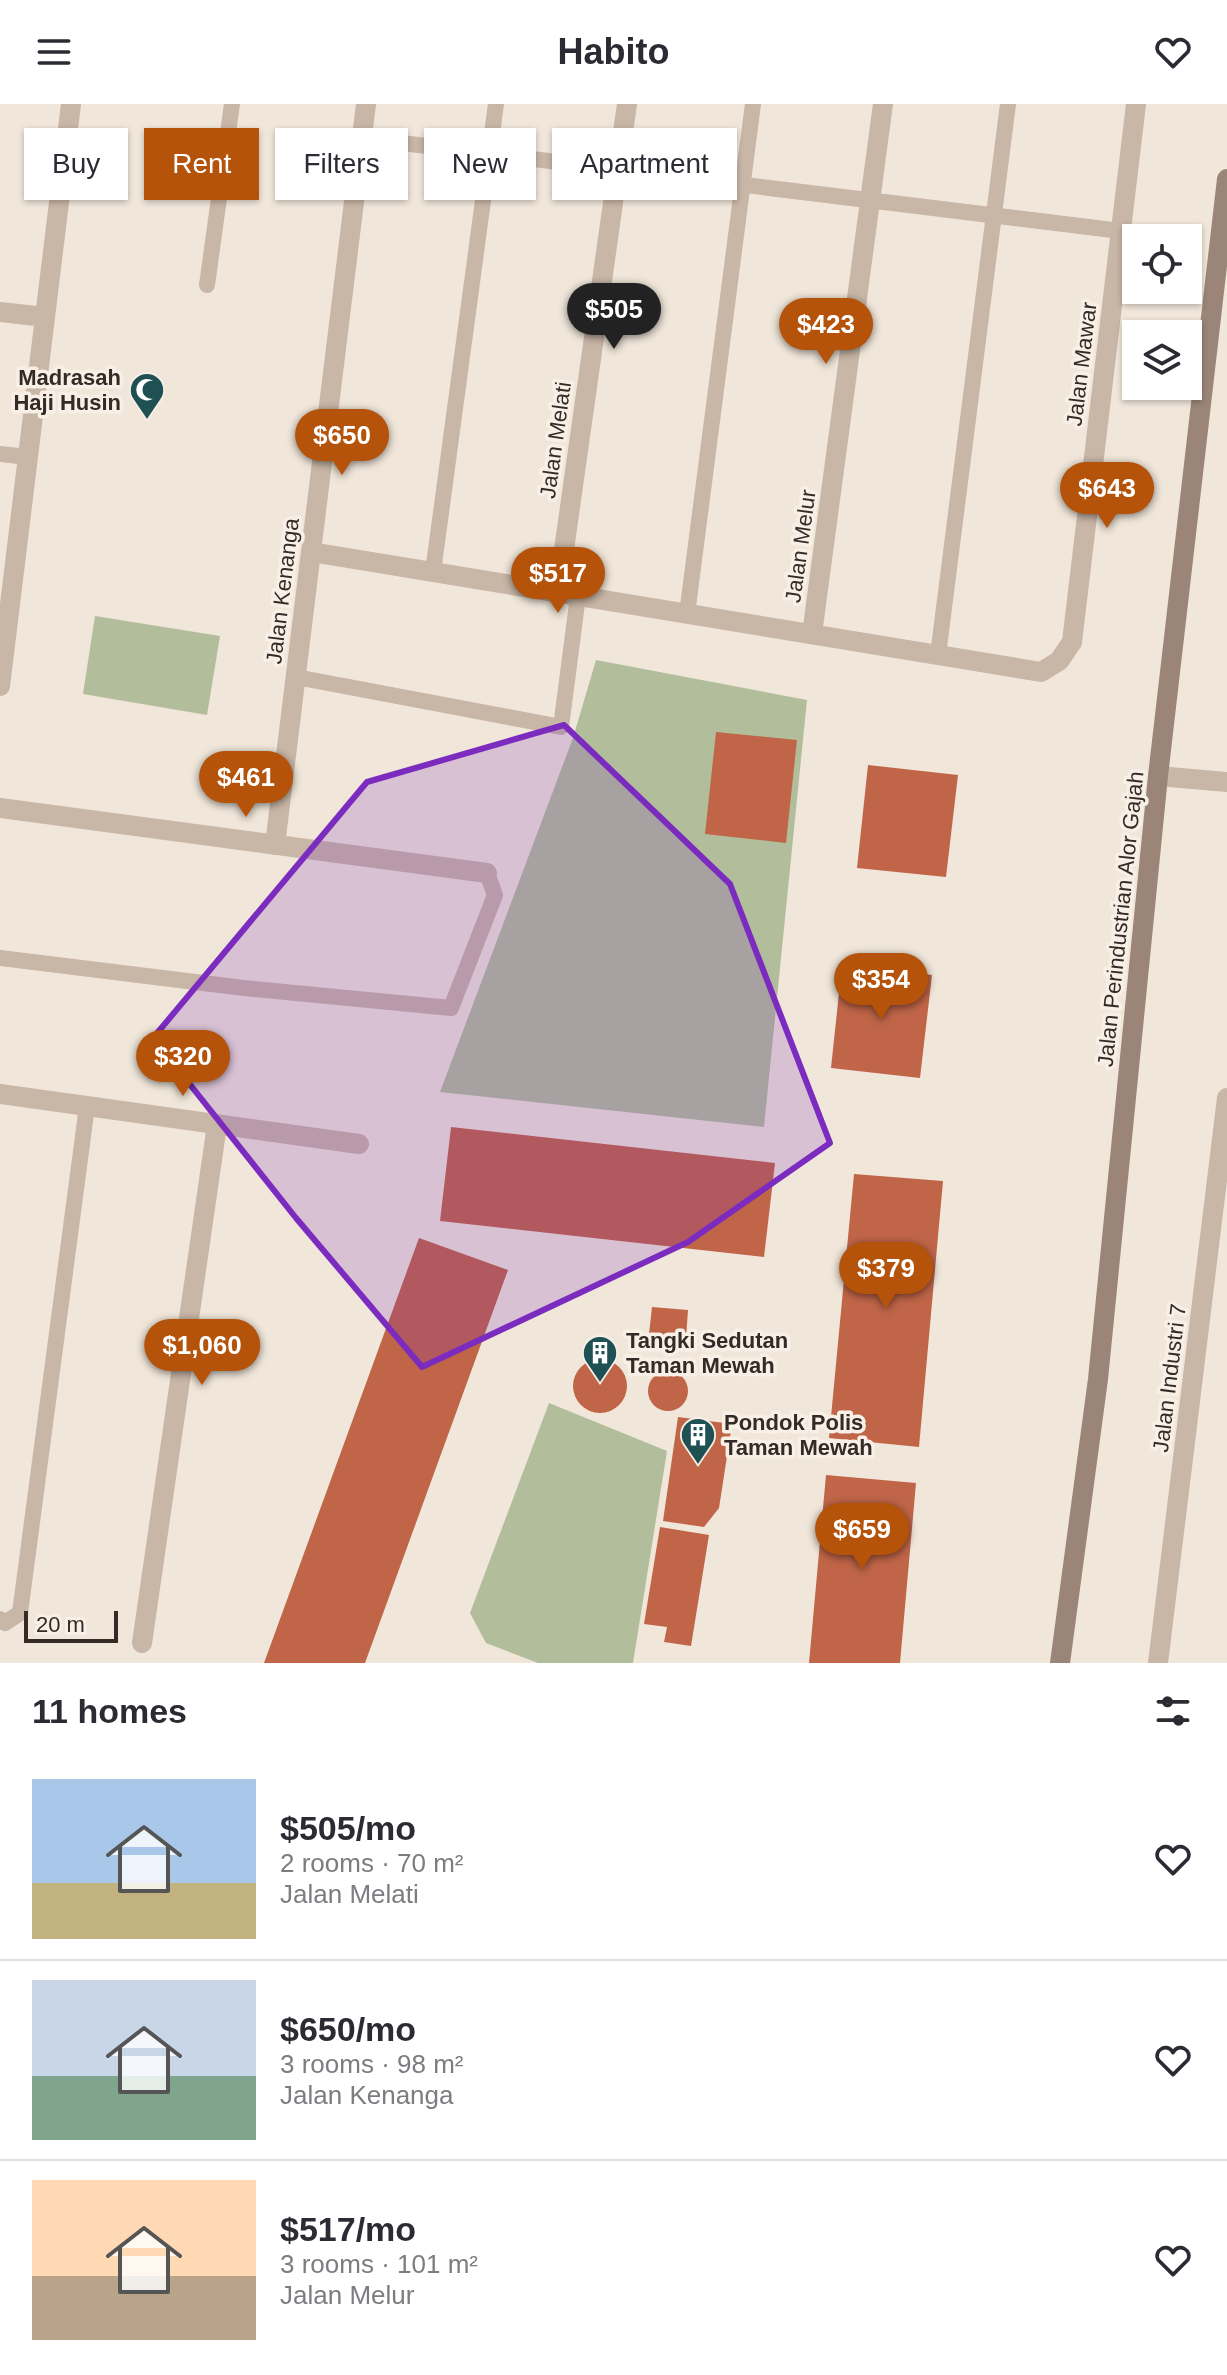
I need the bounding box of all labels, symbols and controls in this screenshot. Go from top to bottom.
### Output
icon: menu [32,30,76,74]
icon: heart [1151,30,1195,74]
text: Habito [558,31,670,72]
chip: Buy [24,128,128,200]
chip: Rent [144,128,259,200]
chip: Filters [275,128,408,200]
chip: New [424,128,536,200]
chip: Apartment [552,128,737,200]
map controls [1122,224,1202,400]
button: locate [1122,224,1202,304]
pin: $505 [567,283,661,351]
text: $505 [585,294,643,324]
pin: $423 [779,298,873,366]
street label: Jalan Mawar [1061,301,1102,427]
text: $423 [797,309,855,339]
button: layers [1122,320,1202,400]
place label: Madrasah Haji Husin [13,365,121,415]
mosque icon: Madrasah Haji Husin [128,371,166,421]
street label: Jalan Melati [535,380,576,500]
pin: $650 [295,409,389,477]
text: $650 [313,420,371,450]
pin: $643 [1060,462,1154,530]
text: $643 [1078,473,1136,503]
street label: Jalan Melur [780,488,821,604]
street label: Jalan Kenanga [261,516,304,665]
pin: $517 [511,547,605,615]
text: $517 [529,558,587,588]
pin: $461 [199,751,293,819]
text: $461 [217,762,275,792]
street label: Jalan Perindustrian Alor Gajah [1093,770,1148,1068]
pin: $354 [834,953,928,1021]
text: $354 [852,964,910,994]
pin: $320 [136,1030,230,1098]
text: $320 [154,1041,212,1071]
pin: $379 [839,1242,933,1310]
text: $379 [857,1253,915,1283]
street label: Jalan Industri 7 [1148,1302,1191,1454]
pin: $1,060 [137,1319,267,1387]
place label: Tangki Sedutan Taman Mewah [626,1328,788,1378]
text: $1,060 [162,1330,242,1360]
building icon: Tangki Sedutan Taman Mewah [581,1334,619,1384]
place label: Pondok Polis Taman Mewah [724,1410,873,1460]
building icon: Pondok Polis Taman Mewah [679,1416,717,1466]
pin: $659 [815,1503,909,1571]
text: $659 [833,1514,891,1544]
scale bar [24,1607,118,1643]
text: 20 m [36,1612,85,1637]
icon: filters [1151,1689,1195,1733]
text: 11 homes [32,1692,187,1730]
text: $505/mo [280,1809,416,1847]
icon: home [96,1811,192,1907]
icon: heart [1151,1837,1195,1881]
text: 2 rooms · 70 m² [280,1848,464,1878]
text: Jalan Melati [280,1879,419,1909]
text: $650/mo [280,2010,416,2048]
icon: home [96,2012,192,2108]
icon: heart [1151,2038,1195,2082]
text: 3 rooms · 98 m² [280,2049,464,2079]
text: Jalan Kenanga [280,2080,453,2110]
text: $517/mo [280,2210,416,2248]
icon: home [96,2212,192,2308]
icon: heart [1151,2238,1195,2282]
text: 3 rooms · 101 m² [280,2249,478,2279]
text: Jalan Melur [280,2280,414,2310]

